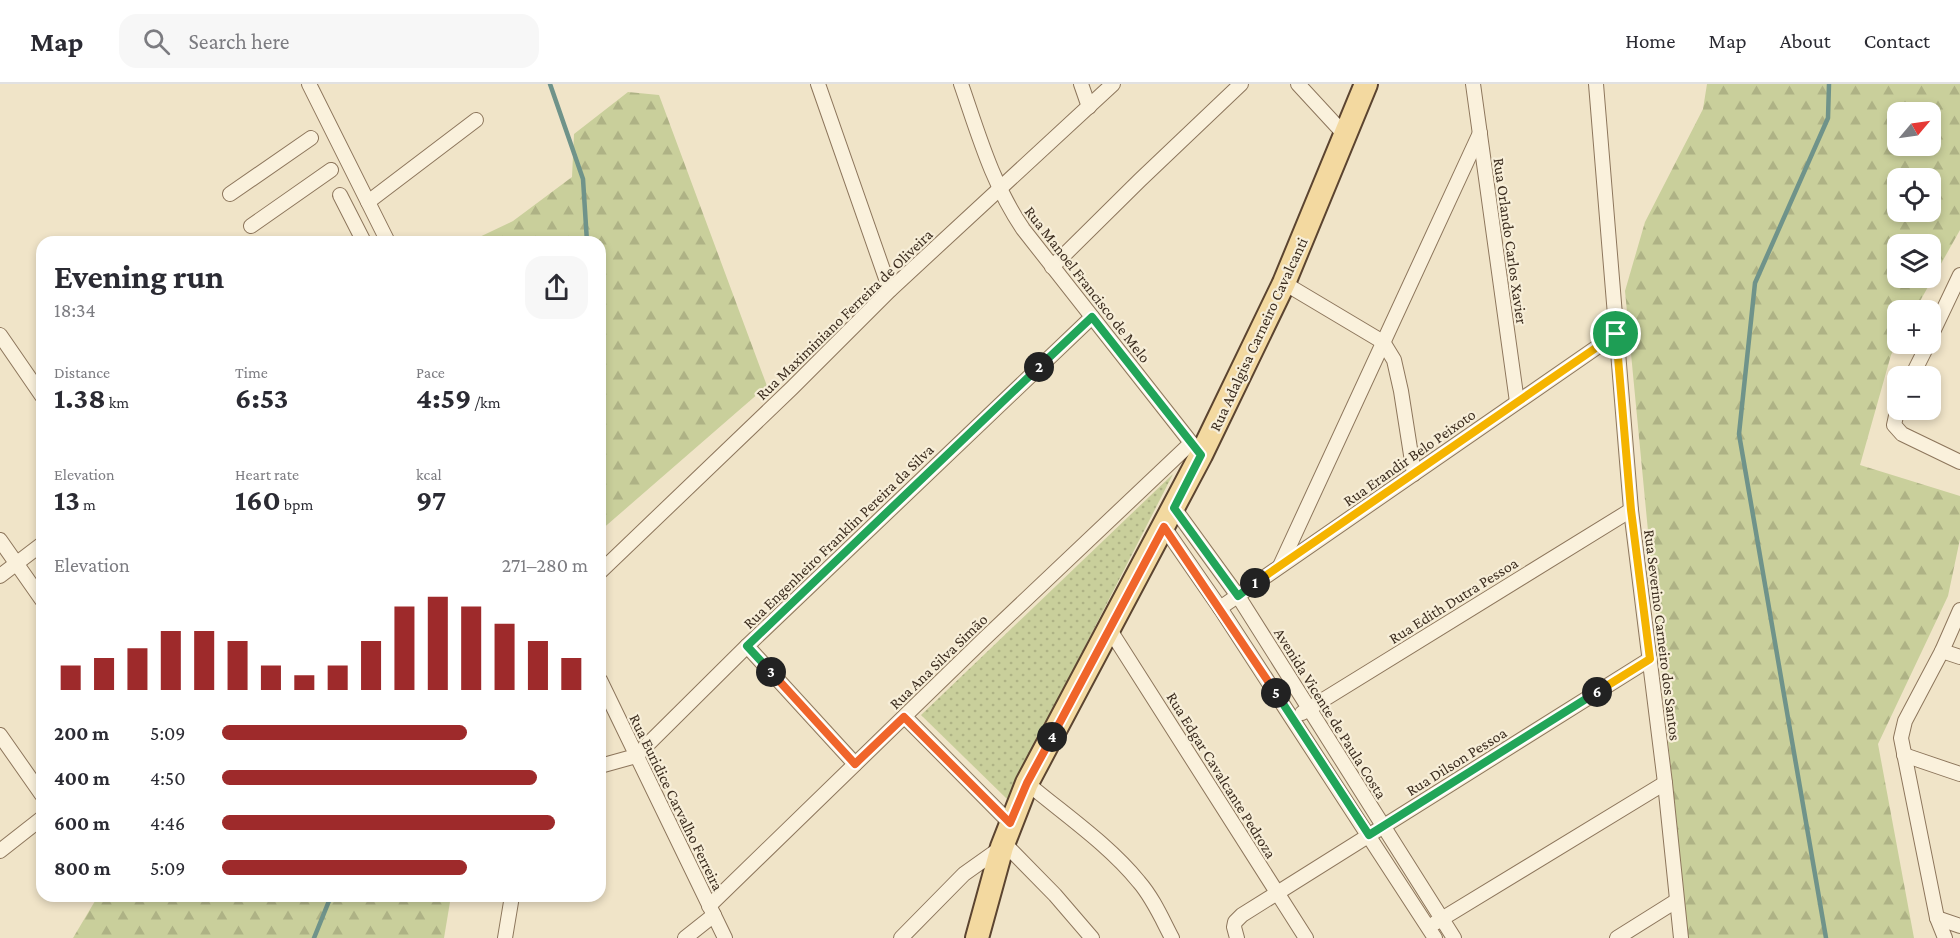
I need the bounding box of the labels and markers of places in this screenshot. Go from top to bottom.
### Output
pin [1590,308,1641,359]
pin: 2 [1024,352,1054,382]
pin: 1 [1240,568,1270,598]
pin: 3 [756,657,786,687]
pin: 6 [1582,677,1612,707]
pin: 5 [1261,678,1291,708]
pin: 4 [1037,722,1067,752]

